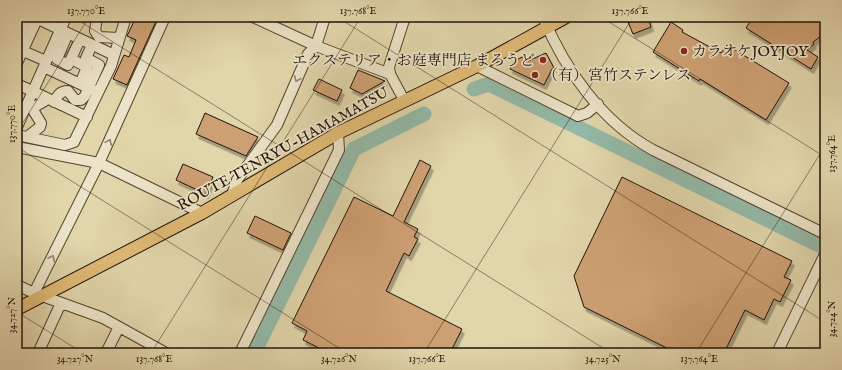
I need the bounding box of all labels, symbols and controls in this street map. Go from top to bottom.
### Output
text: 137.770°E [67,5,105,18]
text: 137.768°E [340,5,376,18]
text: 137.766°E [612,5,649,18]
place label: カラオケJOYJOY [692,42,809,61]
marker: カラオケJOYJOY [679,46,689,56]
place label: エクステリア・お庭専門店 まろうど [292,51,535,70]
marker: エクステリア・お庭専門店 まろうど [538,55,548,65]
place label: （有）宮竹ステンレス [543,66,691,85]
marker: （有）宮竹ステンレス [530,70,540,80]
one-way arrow [294,75,302,82]
street label: ROUTE TENRYU-HAMAMATSU [174,83,392,215]
text: 137.770°E [6,105,19,143]
text: 137.764°E [826,135,839,173]
one-way arrow [104,138,112,146]
one-way arrow [47,255,54,263]
text: 34.727°N [6,297,19,333]
text: 34.724°N [826,300,839,337]
text: 34.727°N [57,353,93,366]
text: 137.768°E [136,353,172,366]
text: 34.726°N [321,353,357,366]
text: 137.766°E [409,353,446,366]
text: 34.725°N [585,353,621,366]
text: 137.764°E [680,353,718,366]

